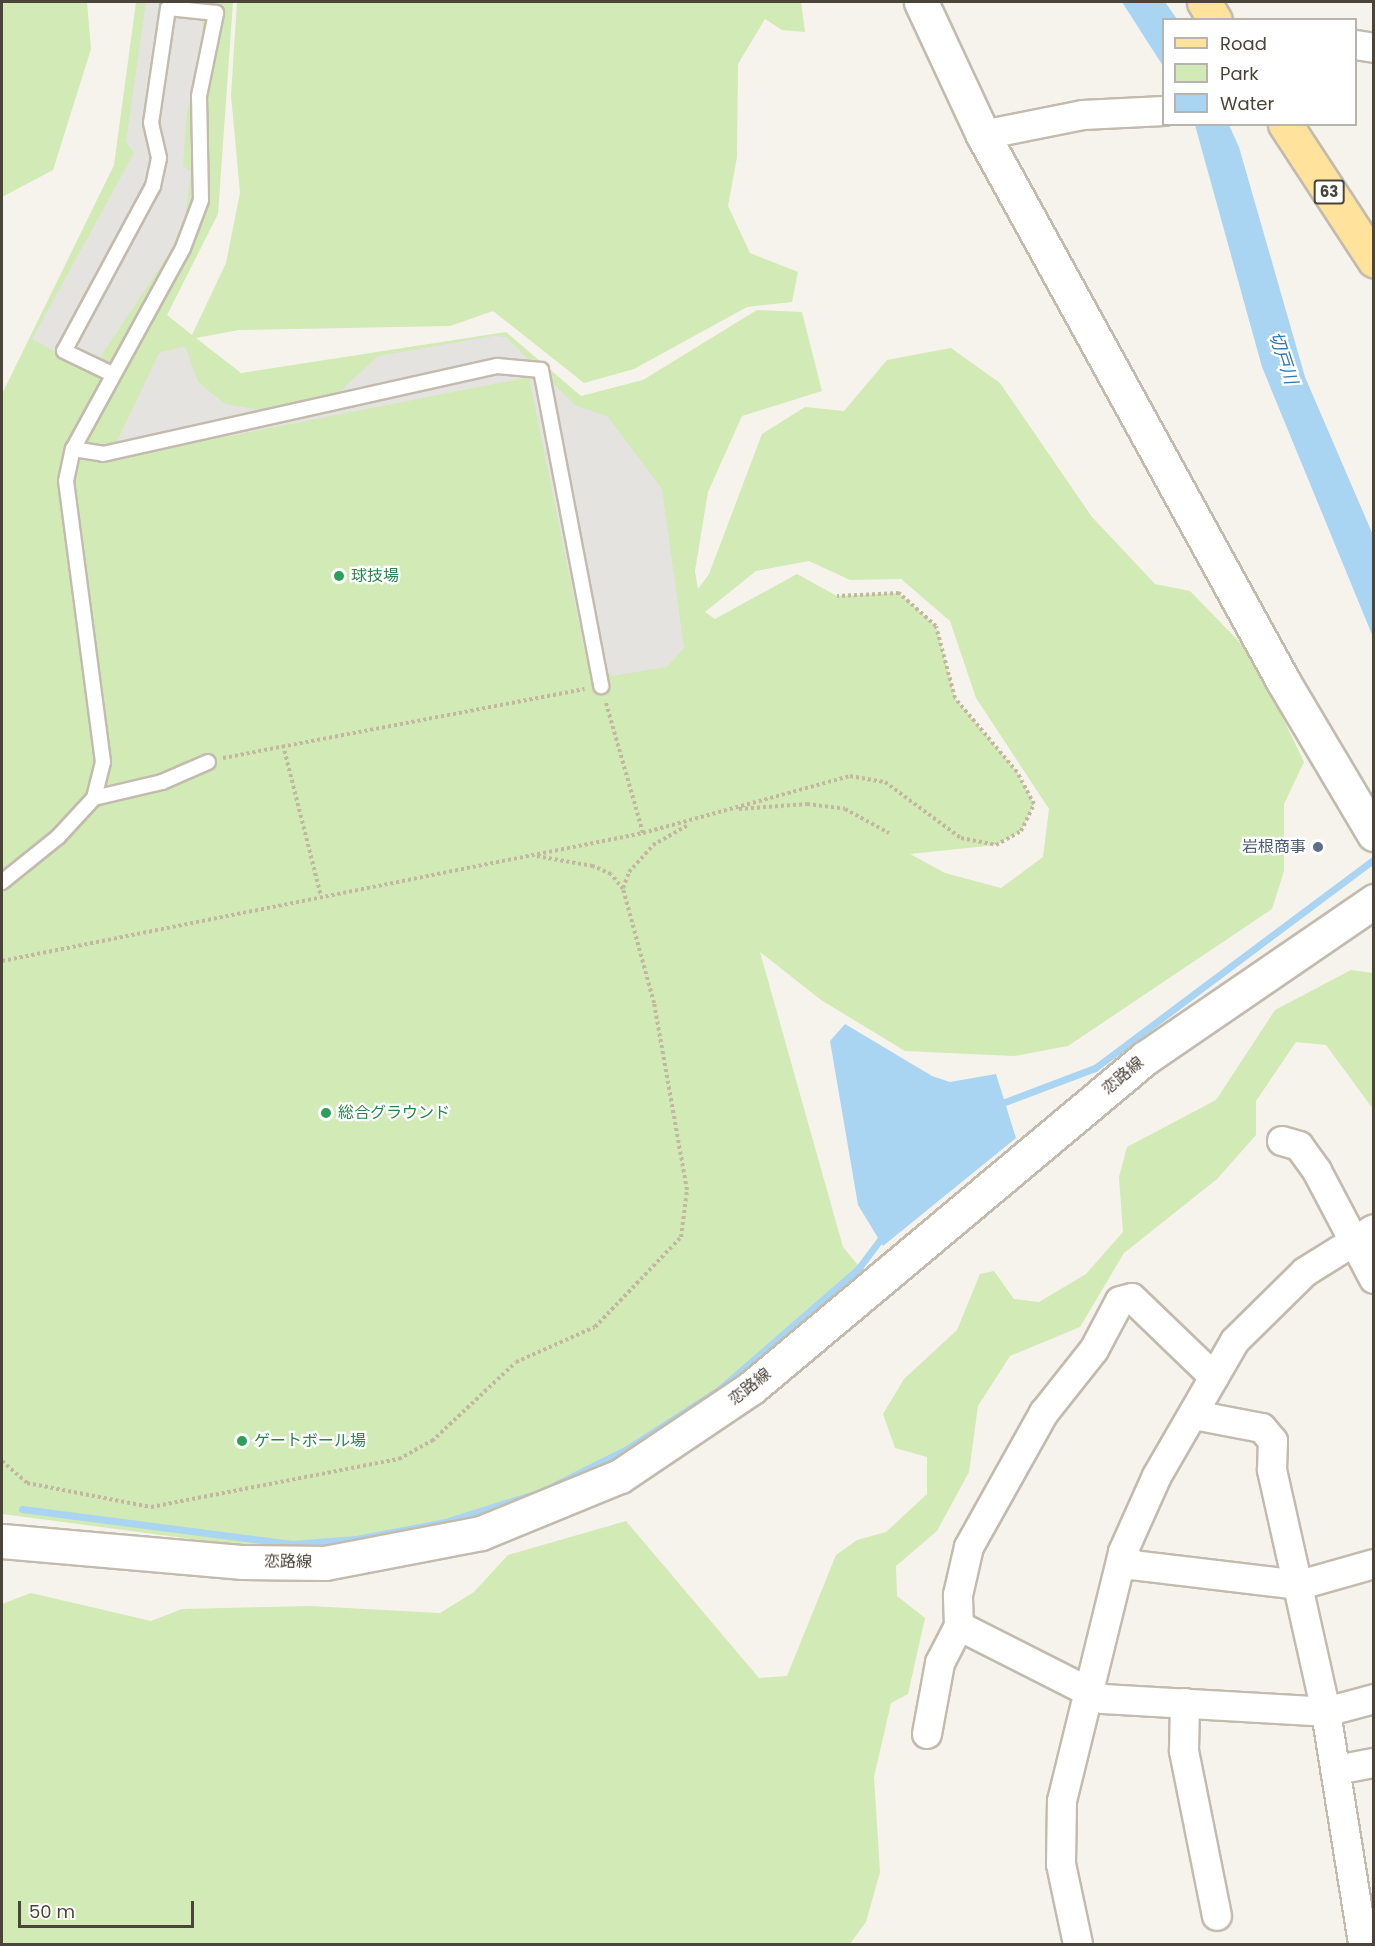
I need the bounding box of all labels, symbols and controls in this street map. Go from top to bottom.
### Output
legend [1162,18,1357,126]
text: Road [1220,31,1267,56]
text: Park [1220,61,1259,86]
text: Water [1220,91,1274,116]
road number: 63 [1312,180,1346,204]
water label: 切戸川 [1264,329,1302,387]
place label: 球技場 [351,566,399,586]
marker: 球技場 [332,569,346,583]
place label: 岩根商事 [1242,837,1306,857]
marker: 岩根商事 [1311,840,1325,854]
street label: 恋路線 [1098,1053,1148,1099]
place label: 総合グラウンド [338,1103,450,1123]
marker: 総合グラウンド [319,1106,333,1120]
street label: 恋路線 [725,1365,775,1409]
place label: ゲートボール場 [254,1431,366,1451]
marker: ゲートボール場 [235,1434,249,1448]
street label: 恋路線 [264,1552,312,1572]
scale bar [21,1889,196,1927]
text: 50 m [29,1899,75,1924]

